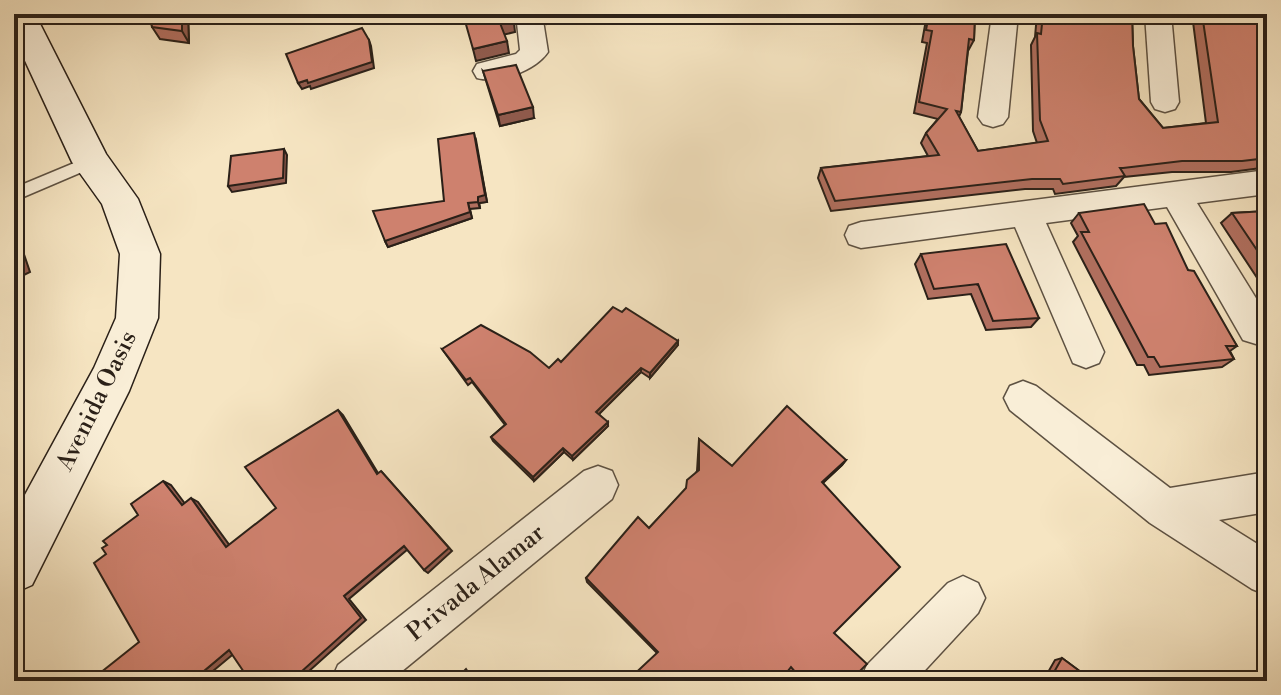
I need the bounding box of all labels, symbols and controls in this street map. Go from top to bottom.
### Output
street label: Avenida Oasis [50,326,144,477]
street label: Privada Alamar [401,518,551,648]

